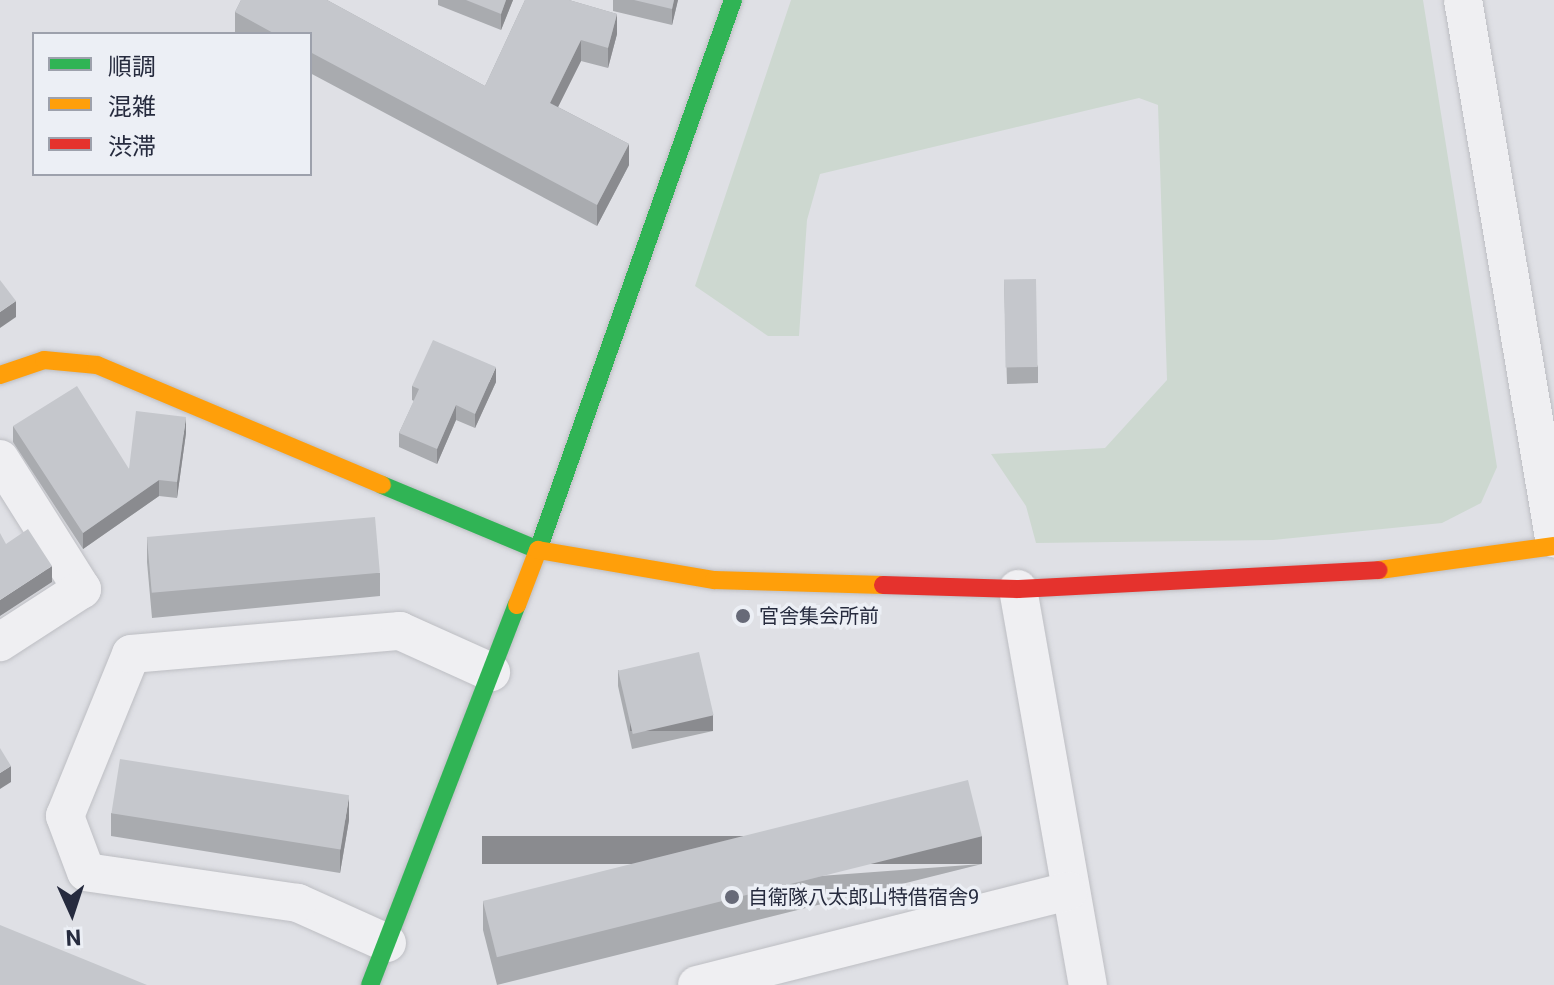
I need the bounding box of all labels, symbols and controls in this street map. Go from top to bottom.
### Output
legend [32,32,312,176]
text: 順調 [108,53,156,81]
text: 混雑 [108,93,156,121]
text: 渋滞 [108,133,156,161]
place label: 官舎集会所前 [759,604,879,628]
marker: 官舎集会所前 [734,607,752,625]
north arrow [32,873,112,953]
place label: 自衛隊八太郎山特借宿舎9 [748,885,979,909]
marker: 自衛隊八太郎山特借宿舎9 [723,888,741,906]
text: N [65,925,82,950]

